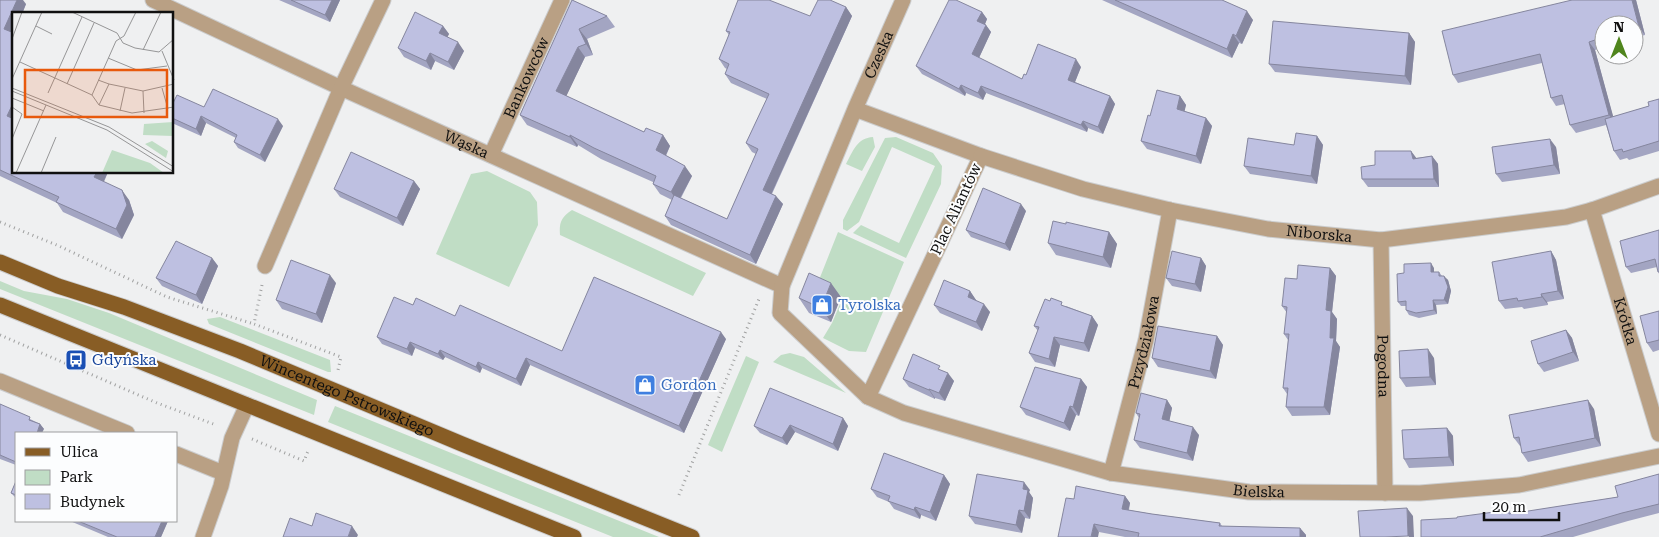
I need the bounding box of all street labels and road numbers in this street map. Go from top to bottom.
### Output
street label: Czeska [860,28,897,82]
street label: Bankowców [500,34,553,121]
street label: Wąska [441,126,492,162]
street label: Plac Aliantów [927,160,985,258]
street label: Niborska [1285,222,1353,246]
street label: Przydziałowa [1125,294,1163,391]
street label: Krótka [1610,295,1641,347]
street label: Pogodna [1373,334,1392,398]
street label: Wincentego Pstrowskiego [257,351,437,440]
street label: Bielska [1232,481,1285,501]

